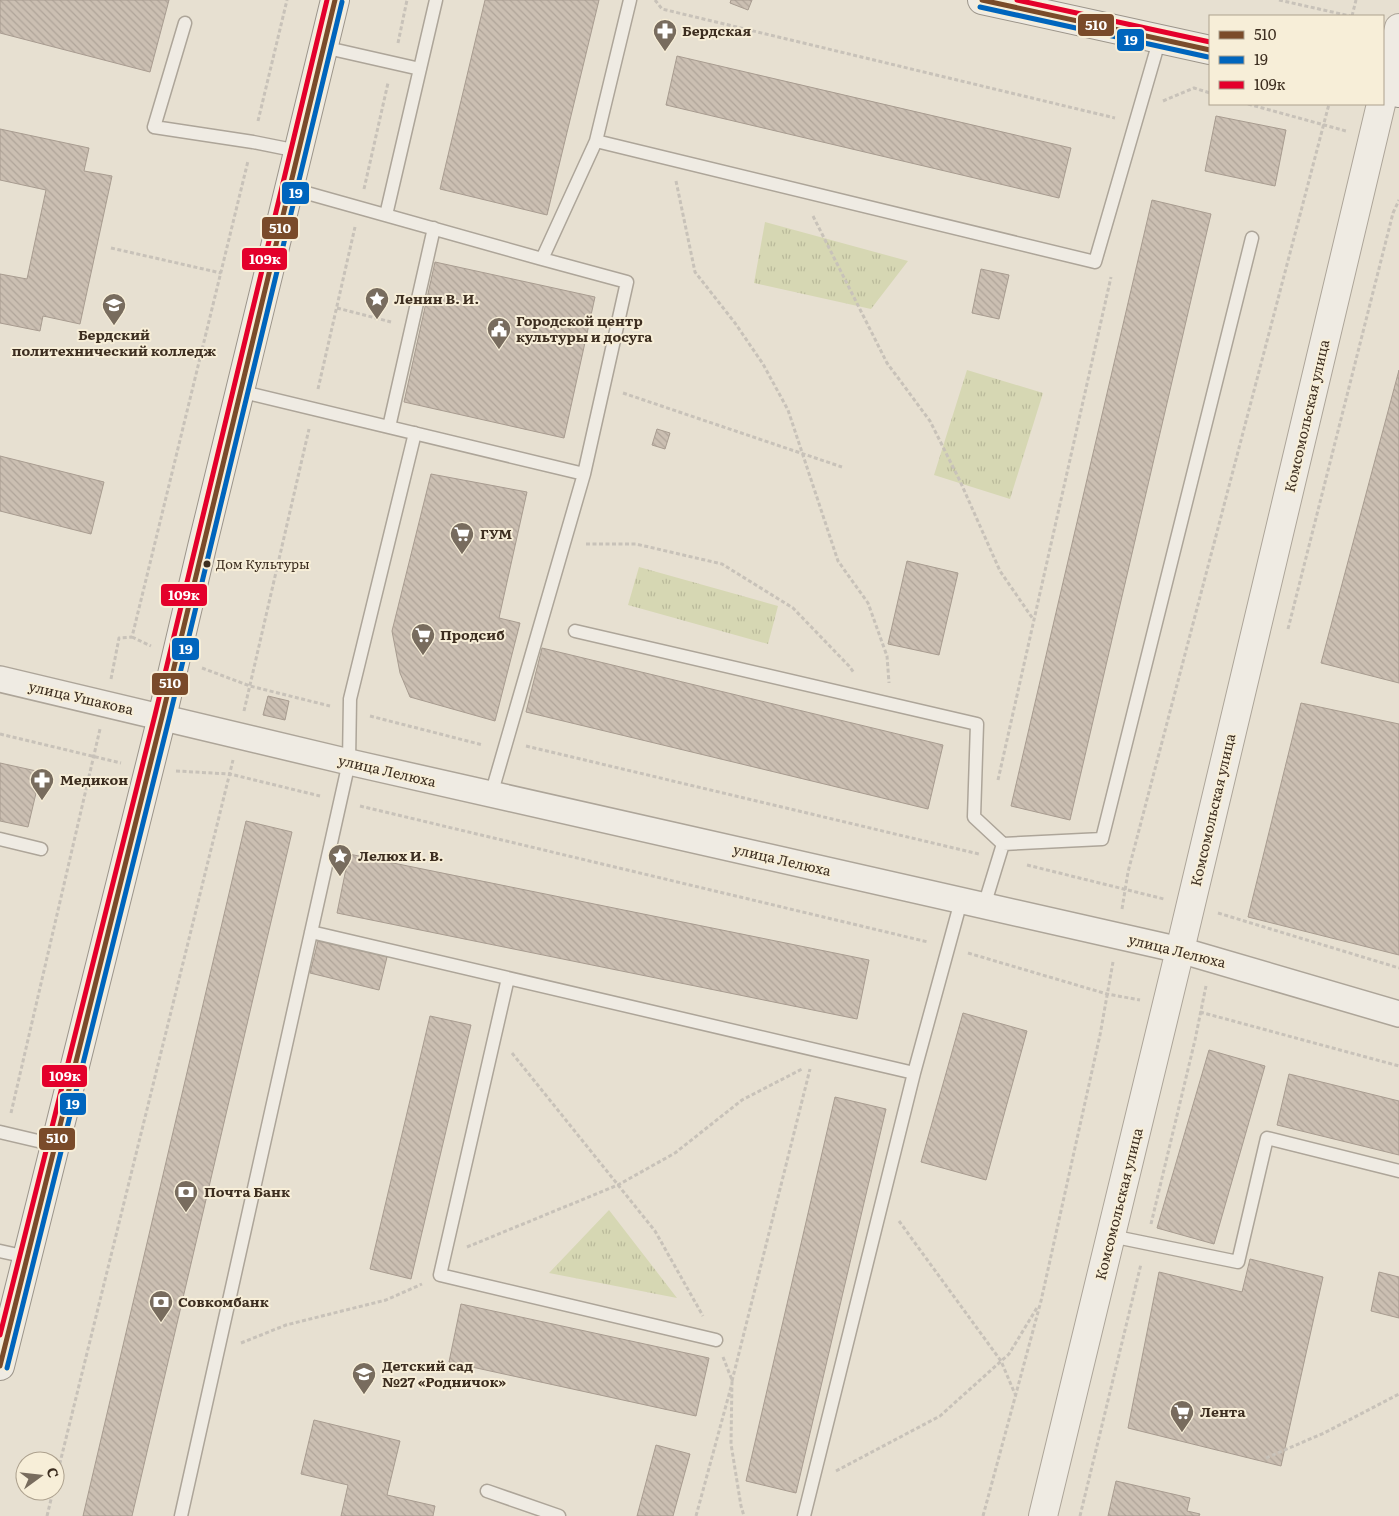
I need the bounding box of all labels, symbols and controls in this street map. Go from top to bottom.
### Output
line badge: 510 [1077,13,1115,37]
text: 510 [1085,14,1107,34]
legend [1209,15,1384,105]
pharmacy icon: Бердская [652,18,678,52]
place label: Бердская [682,20,751,40]
text: 510 [1254,22,1277,45]
line badge: 19 [1116,28,1145,52]
text: 19 [1124,29,1138,49]
text: 19 [1254,47,1268,70]
text: 109к [1254,72,1286,95]
line badge: 19 [281,181,310,205]
text: 19 [289,182,303,202]
line badge: 510 [261,216,299,240]
text: 510 [269,217,291,237]
line badge: 109к [241,247,288,271]
text: 109к [249,248,281,268]
place icon: Ленин В. И. [364,286,390,320]
place label: Ленин В. И. [394,288,479,308]
school or university icon: Бердский политехнический колледж [101,292,127,326]
place label: Городской центр культуры и досуга [516,310,653,346]
public building icon: Городской центр культуры и досуга [486,316,512,350]
place label: Бердский политехнический колледж [12,324,216,360]
street label: Комсомольская улица [1279,337,1333,494]
supermarket icon: ГУМ [449,521,475,555]
place label: ГУМ [480,523,512,543]
place label: Дом Культуры [216,554,310,573]
marker: Дом Культуры [202,559,212,569]
line badge: 109к [160,583,208,607]
text: 109к [168,584,200,604]
supermarket icon: Продсиб [410,622,436,656]
place label: Продсиб [440,624,505,644]
line badge: 19 [171,637,200,661]
text: 19 [179,638,193,658]
line badge: 510 [151,672,189,696]
text: 510 [159,672,181,692]
street label: улица Ушакова [27,675,136,719]
street label: Комсомольская улица [1185,731,1239,888]
street label: улица Лелюха [336,749,439,791]
pharmacy icon: Медикон [29,767,55,801]
place label: Медикон [60,769,128,789]
street label: улица Лелюха [731,838,834,880]
place icon: Лелюх И. В. [327,843,353,877]
place label: Лелюх И. В. [358,845,443,865]
street label: улица Лелюха [1126,928,1229,972]
line badge: 109к [41,1064,88,1088]
text: 109к [49,1065,81,1085]
line badge: 19 [59,1092,87,1116]
text: 19 [66,1093,80,1113]
street label: Комсомольская улица [1089,1125,1147,1282]
line badge: 510 [38,1127,76,1151]
text: 510 [46,1127,68,1147]
bank icon: Почта Банк [173,1179,199,1213]
place label: Почта Банк [204,1181,290,1201]
bank icon: Совкомбанк [148,1289,174,1323]
place label: Совкомбанк [178,1291,269,1311]
place label: Детский сад №27 «Родничок» [382,1355,507,1391]
school or university icon: Детский сад №27 «Родничок» [351,1361,377,1395]
supermarket icon: Лента [1169,1399,1195,1433]
place label: Лента [1200,1401,1246,1421]
north arrow [15,1451,65,1501]
text: С [43,1465,64,1480]

